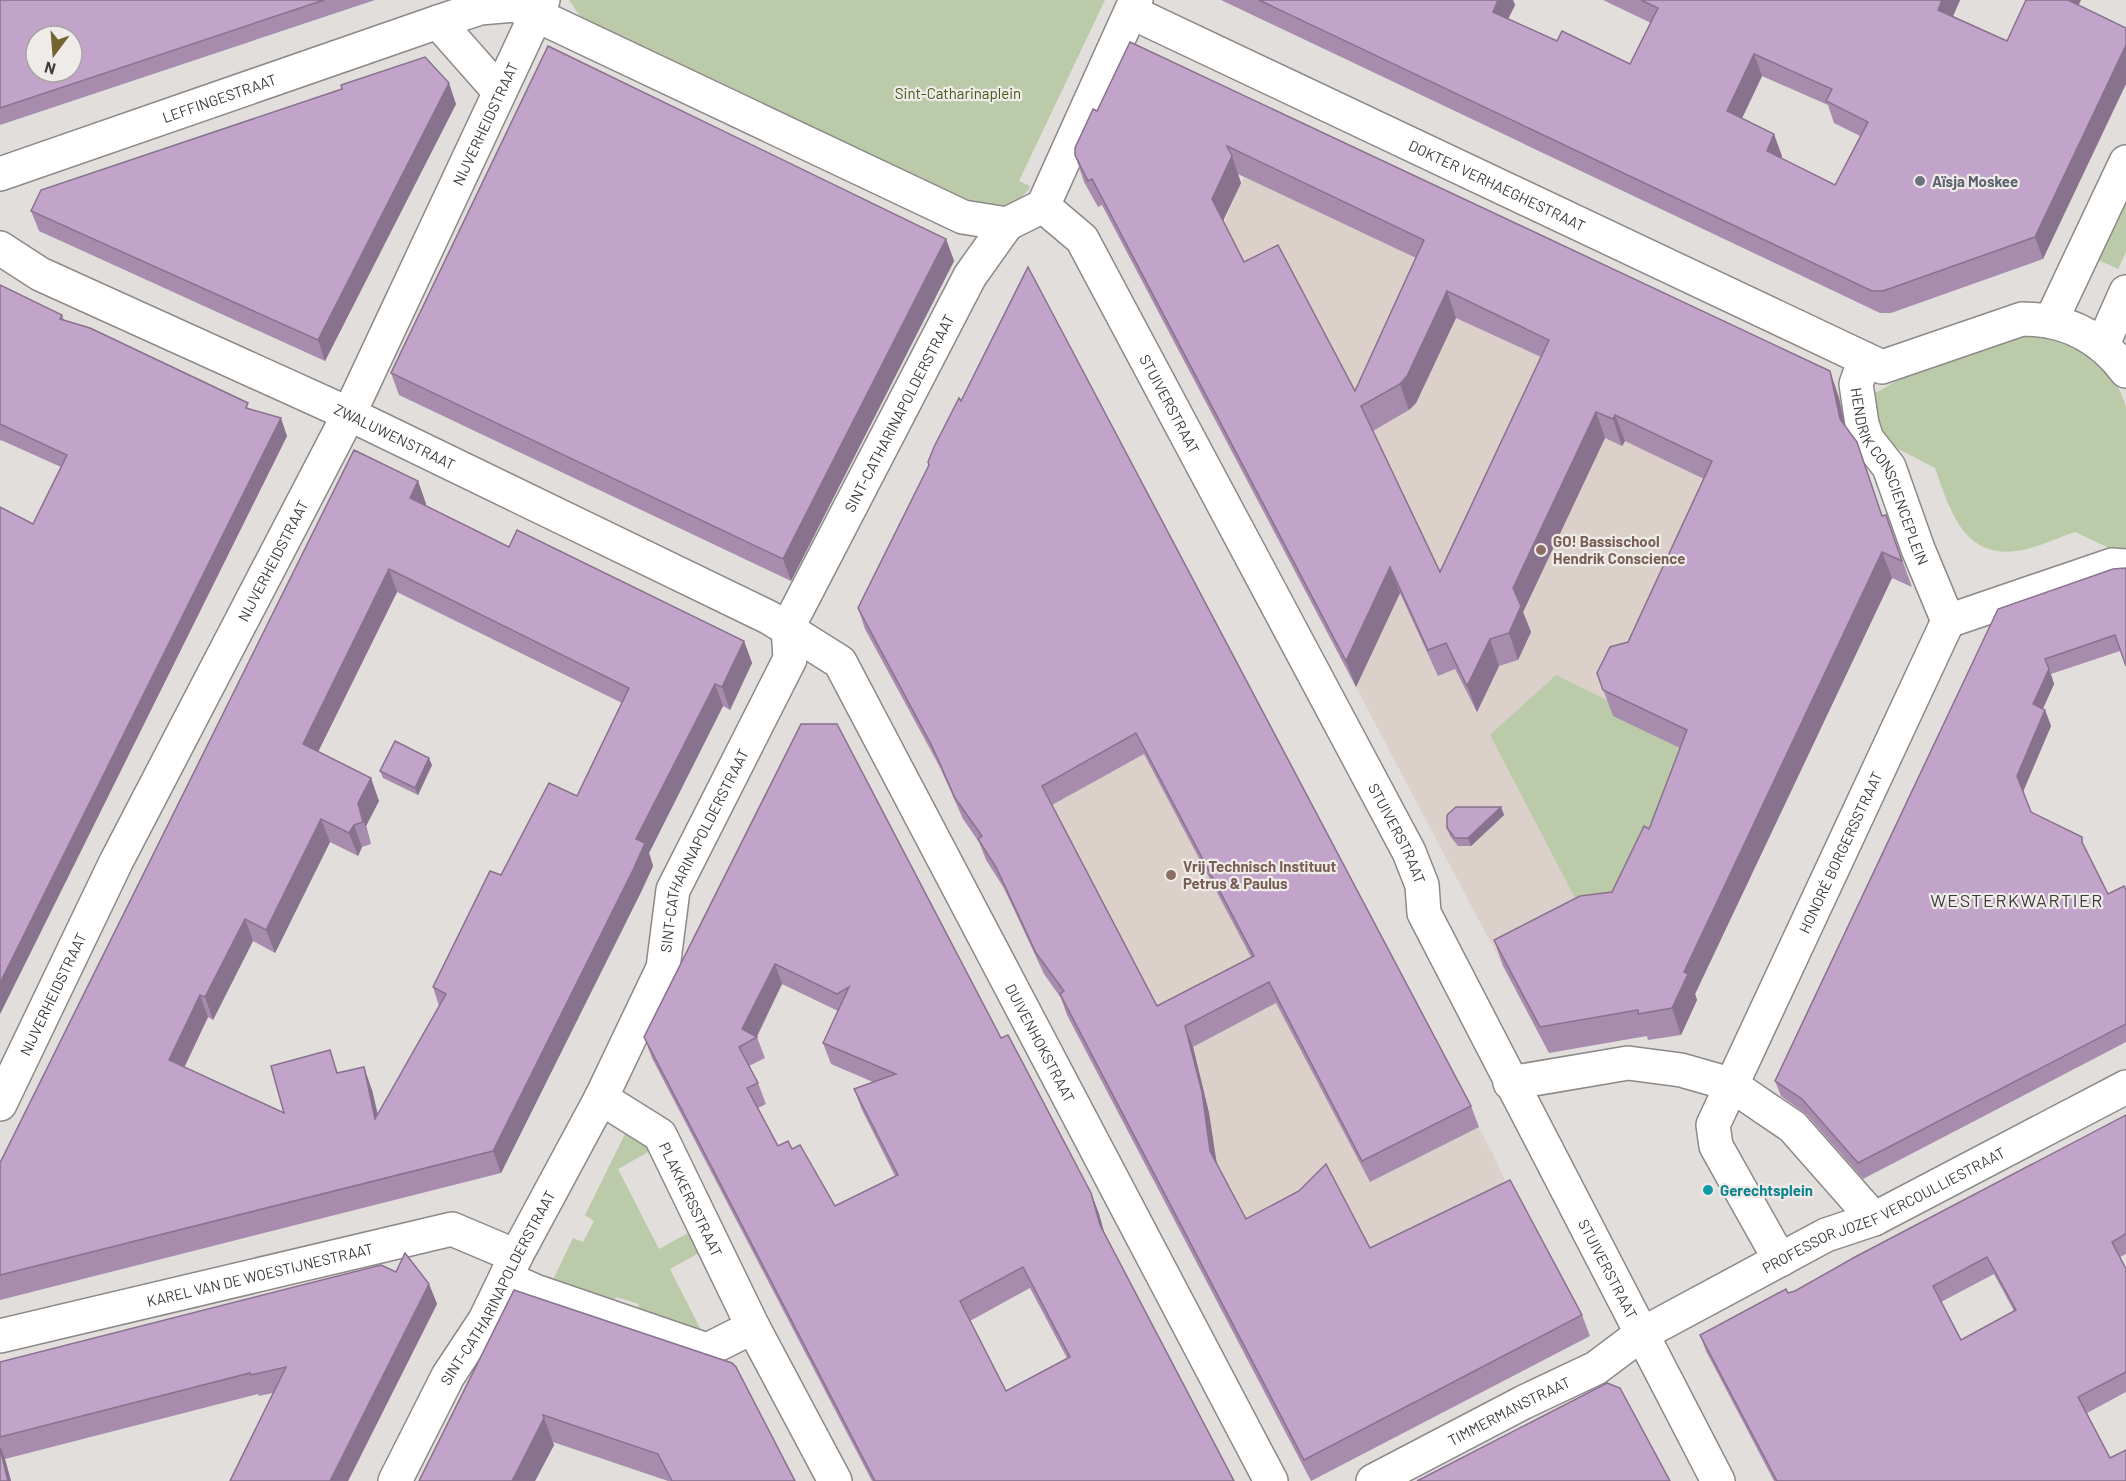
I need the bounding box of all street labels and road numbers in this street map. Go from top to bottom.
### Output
street label: NIJVERHEIDSTRAAT [448,59,522,188]
street label: LEFFINGESTRAAT [160,70,279,126]
street label: DOKTER VERHAEGHESTRAAT [1406,136,1588,235]
street label: SINT-CATHARINAPOLDERSTRAAT [840,311,958,515]
street label: STUIVERSTRAAT [1136,351,1204,457]
street label: HENDRIK CONSCIENCEPLEIN [1848,386,1933,568]
street label: ZWALUWENSTRAAT [332,400,458,473]
street label: NIJVERHEIDSTRAAT [234,497,312,624]
street label: SINT-CATHARINAPOLDERSTRAAT [656,746,752,954]
street label: HONORÉ BORGERSSTRAAT [1795,768,1886,936]
street label: STUIVERSTRAAT [1365,780,1430,886]
street label: NIJVERHEIDSTRAAT [16,930,90,1058]
street label: DUIVENHOKSTRAAT [1002,981,1079,1105]
street label: PLAKKERSSTRAAT [656,1139,726,1259]
street label: PROFESSOR JOZEF VERCOULLIESTRAAT [1759,1143,2008,1277]
street label: SINT-CATHARINAPOLDERSTRAAT [436,1187,559,1388]
street label: STUIVERSTRAAT [1575,1216,1641,1322]
street label: KAREL VAN DE WOESTIJNESTRAAT [145,1239,375,1310]
street label: TIMMERMANSTRAAT [1445,1373,1573,1449]

